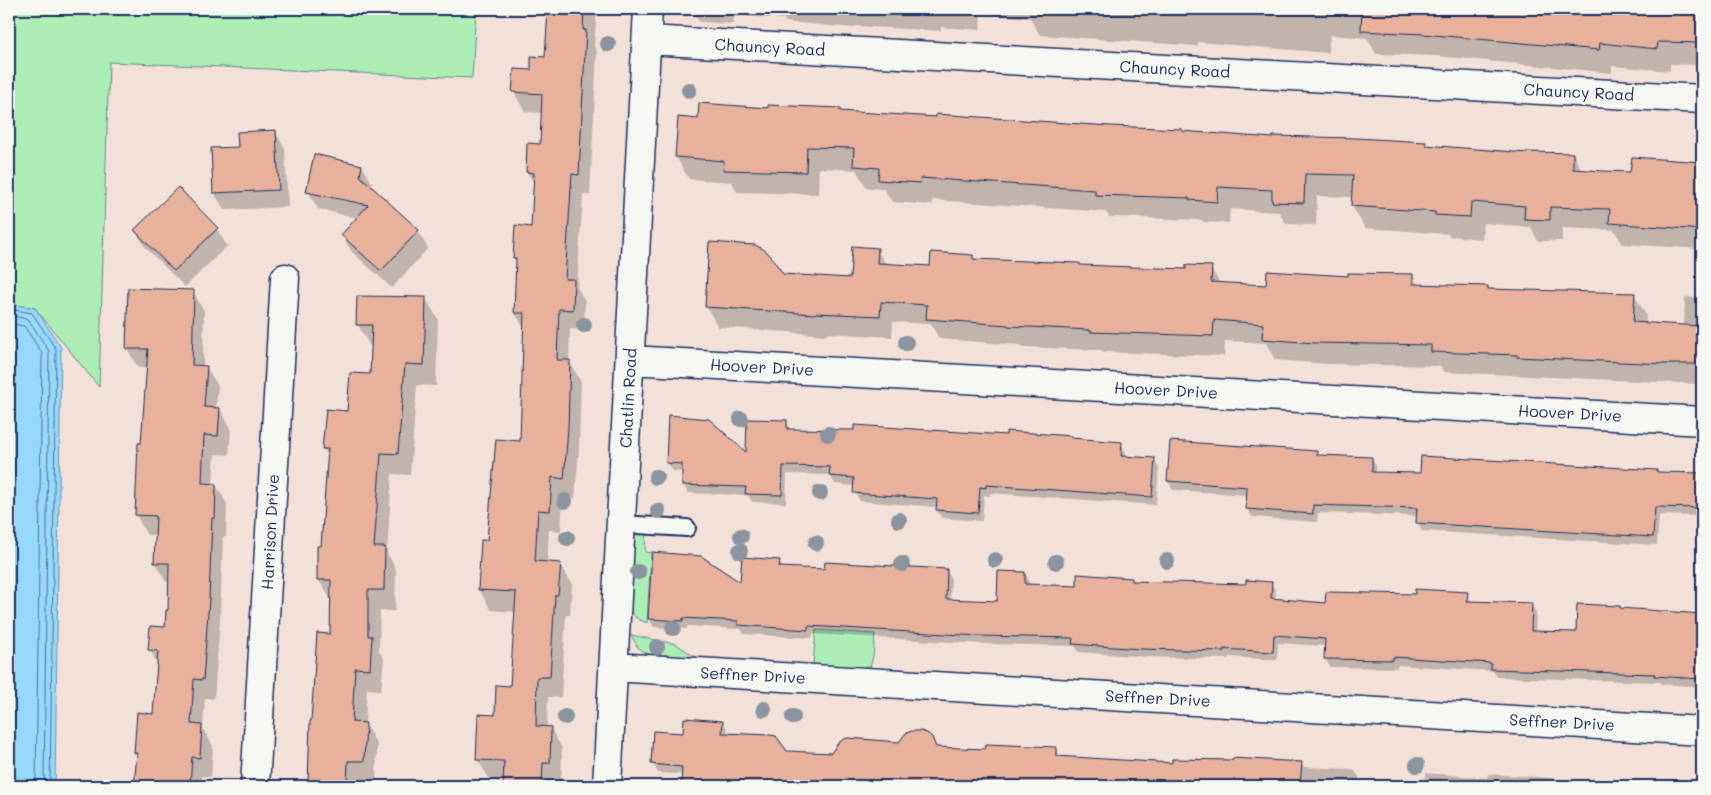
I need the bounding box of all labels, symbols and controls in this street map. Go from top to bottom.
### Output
street label: Chauncy Road [714,33,826,60]
street label: Chauncy Road [1119,55,1231,82]
street label: Chauncy Road [1523,78,1635,105]
street label: Chatlin Road [614,347,641,449]
street label: Hoover Drive [709,353,815,380]
street label: Hoover Drive [1113,376,1219,403]
street label: Hoover Drive [1517,399,1623,426]
street label: Harrison Drive [256,474,283,590]
street label: Seffner Drive [700,661,806,688]
street label: Seffner Drive [1105,684,1211,711]
street label: Seffner Drive [1509,708,1615,735]

